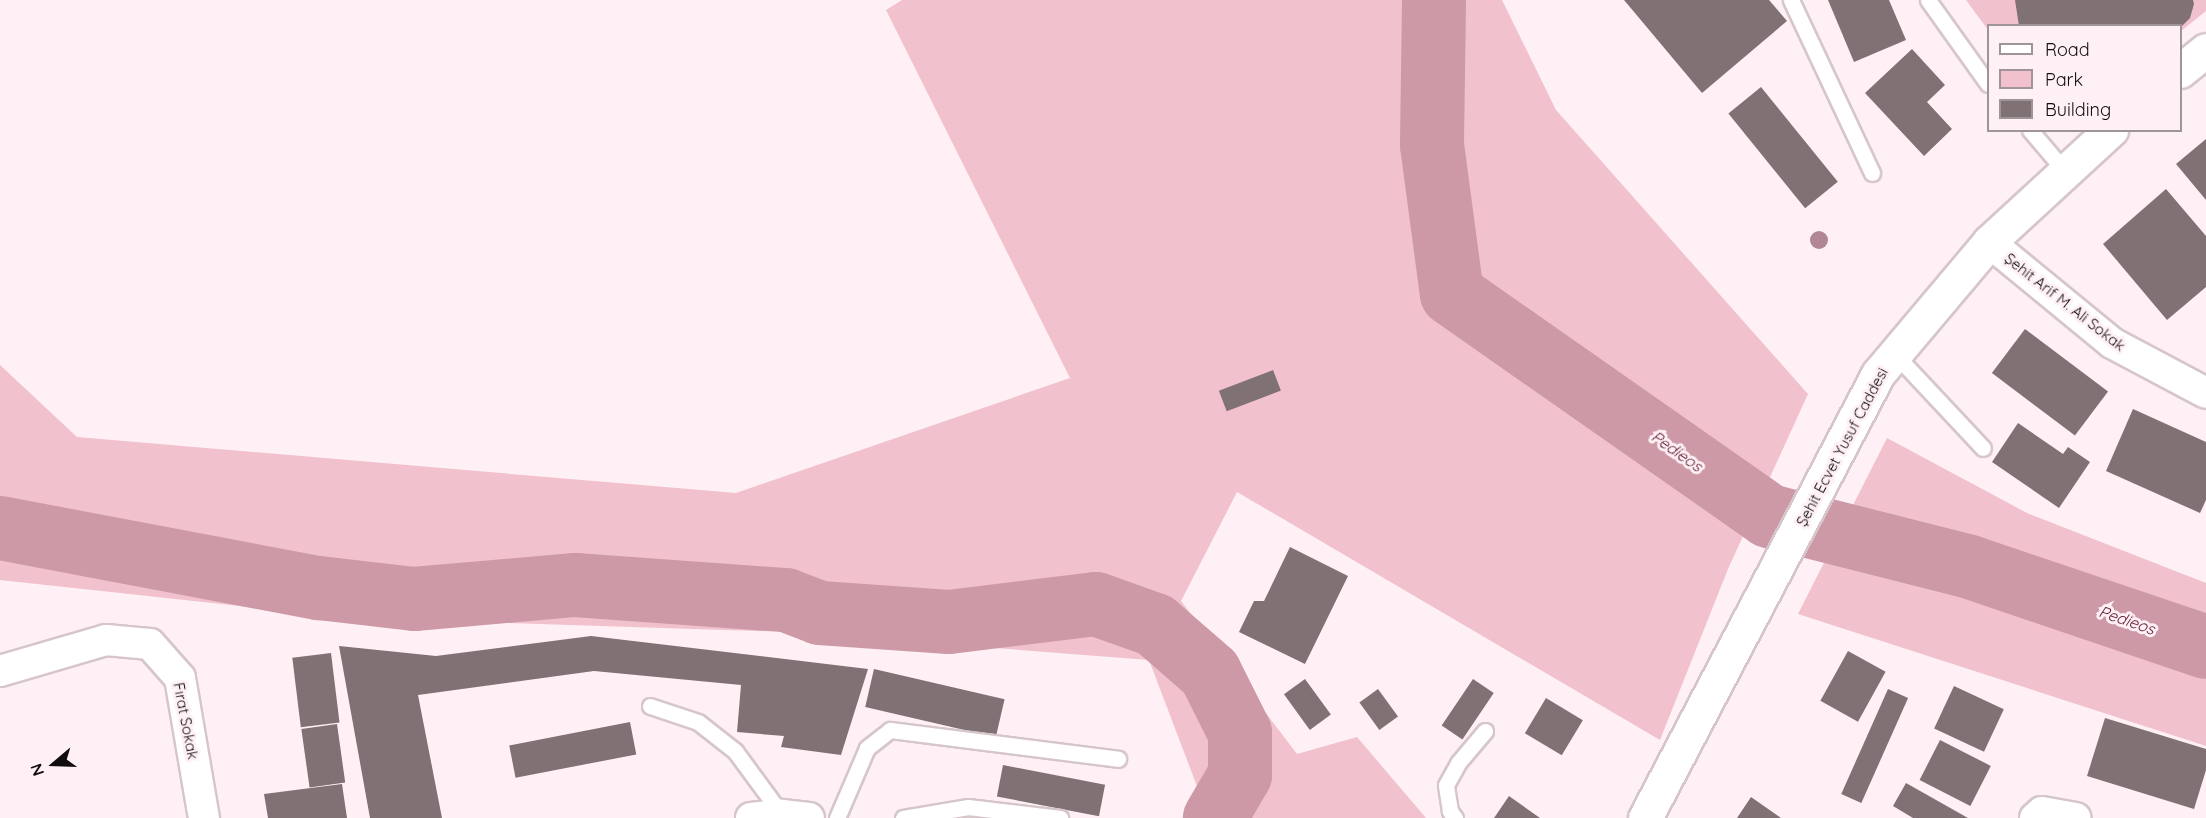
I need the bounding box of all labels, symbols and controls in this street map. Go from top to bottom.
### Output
legend [1987,24,2182,132]
text: Road [2045,38,2090,61]
text: Park [2045,68,2083,91]
text: Building [2045,98,2111,121]
street label: Şehit Arif M. Ali Sokak [2001,249,2129,355]
street label: Şehit Ecvet Yusuf Caddesi [1793,365,1891,529]
water label: Pedieos [1648,427,1706,475]
water label: Pedieos [2097,602,2157,638]
street label: Fırat Sokak [170,681,202,761]
north arrow [24,734,84,794]
text: N [26,761,48,779]

